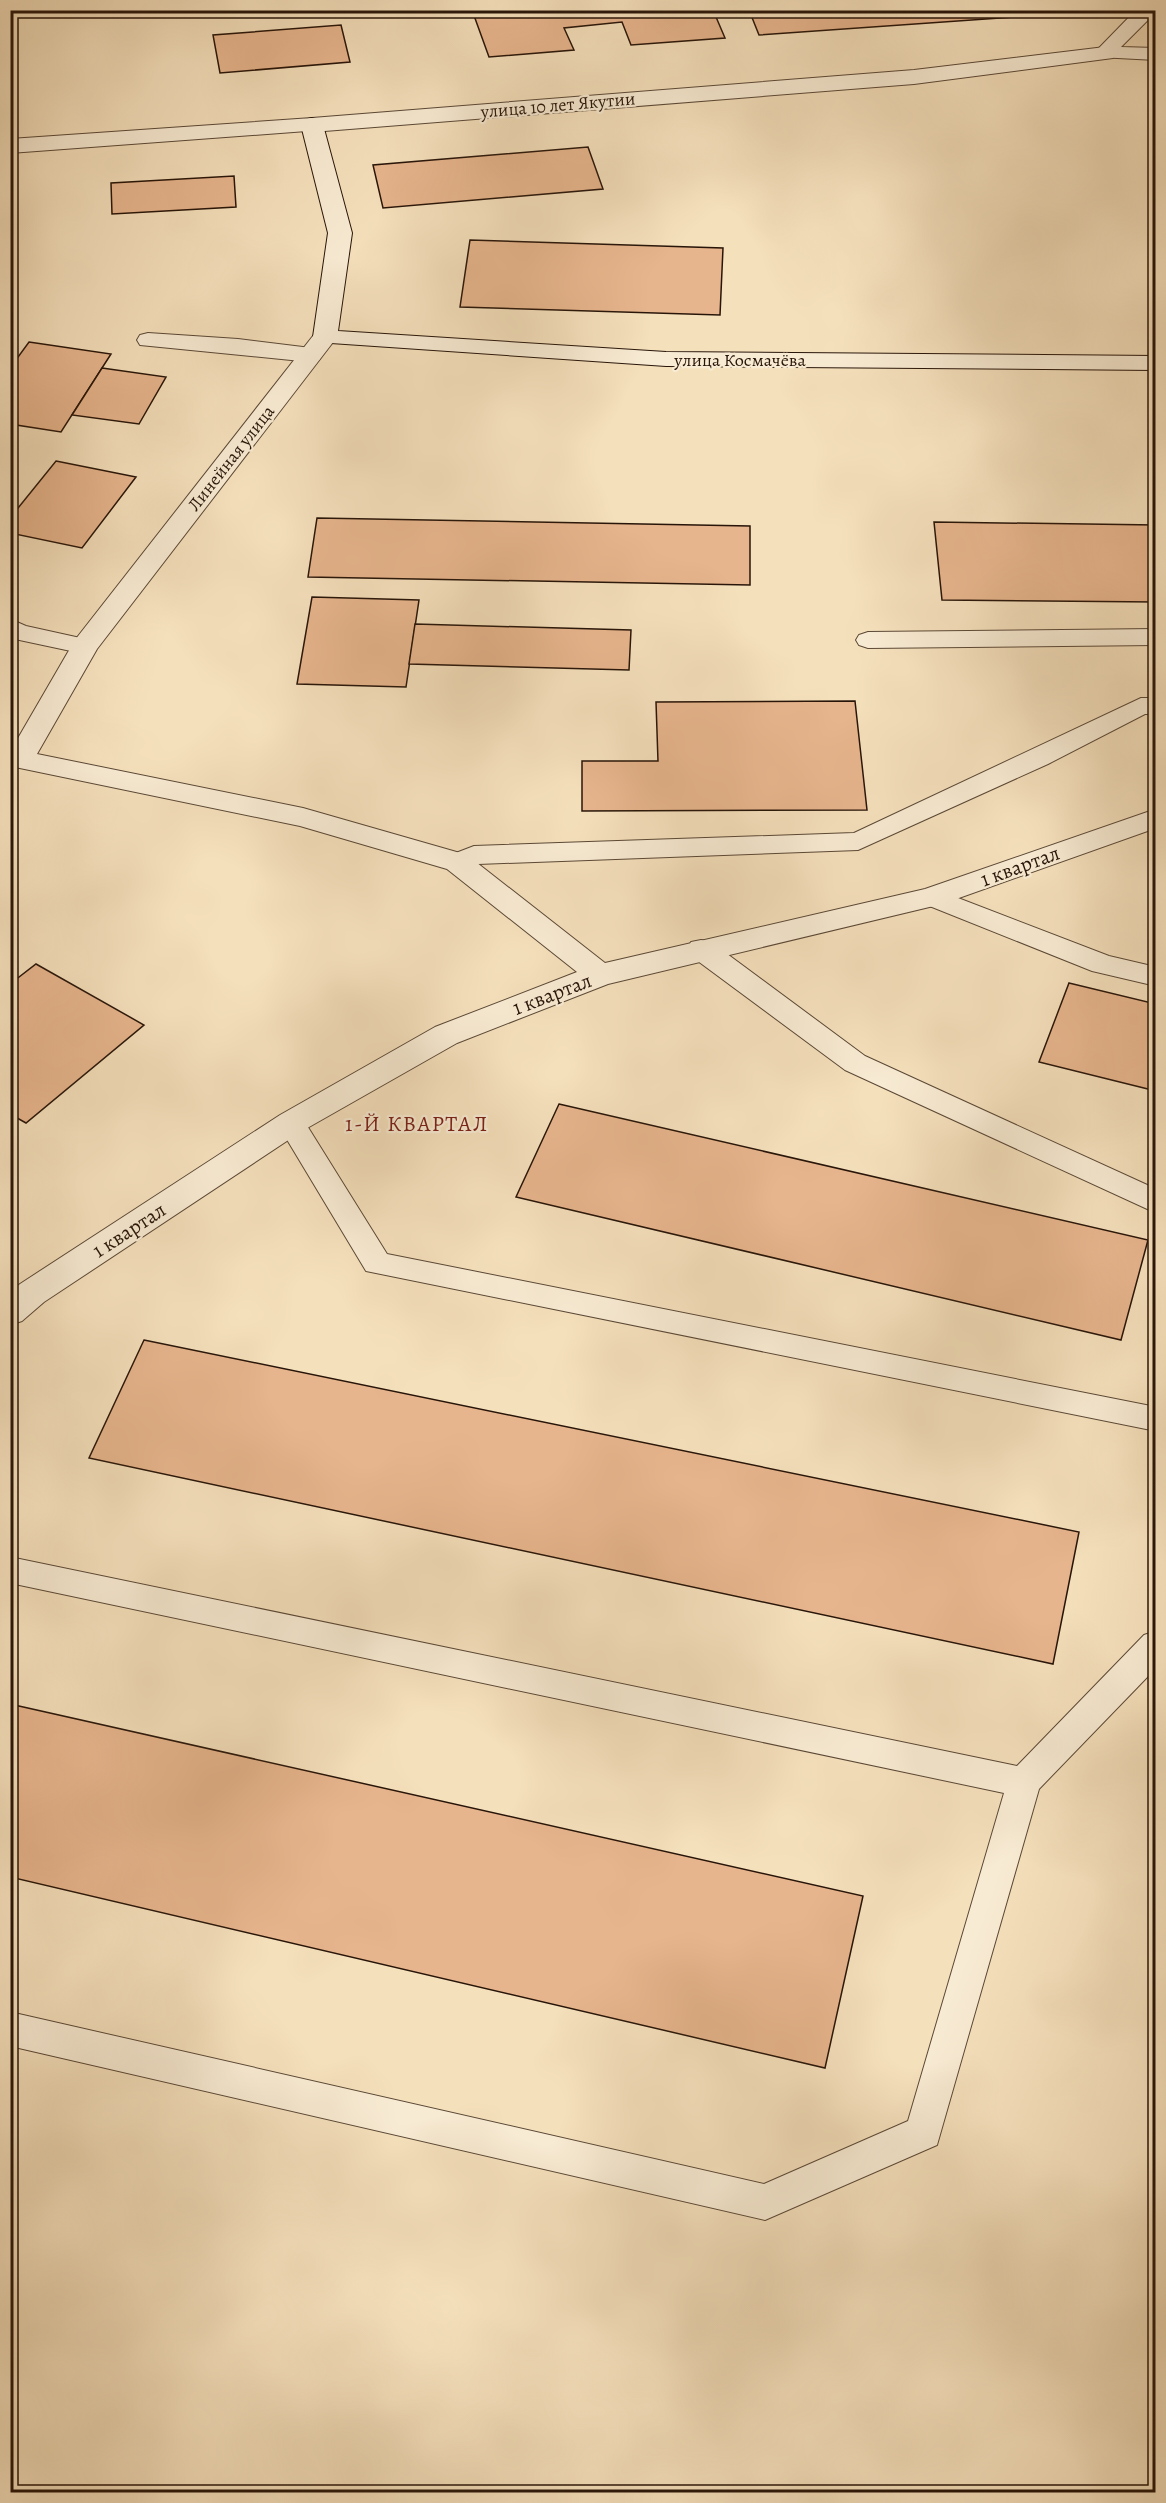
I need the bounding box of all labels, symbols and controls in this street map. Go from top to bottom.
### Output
street label: улица 10 лет Якутии [479,86,636,124]
street label: улица Космачёва [673,348,806,372]
street label: Линейная улица [182,400,280,516]
street label: 1 квартал [977,839,1063,893]
street label: 1 квартал [509,966,595,1022]
district label: 1-Й КВАРТАЛ [345,1109,489,1139]
street label: 1 квартал [87,1196,171,1264]

